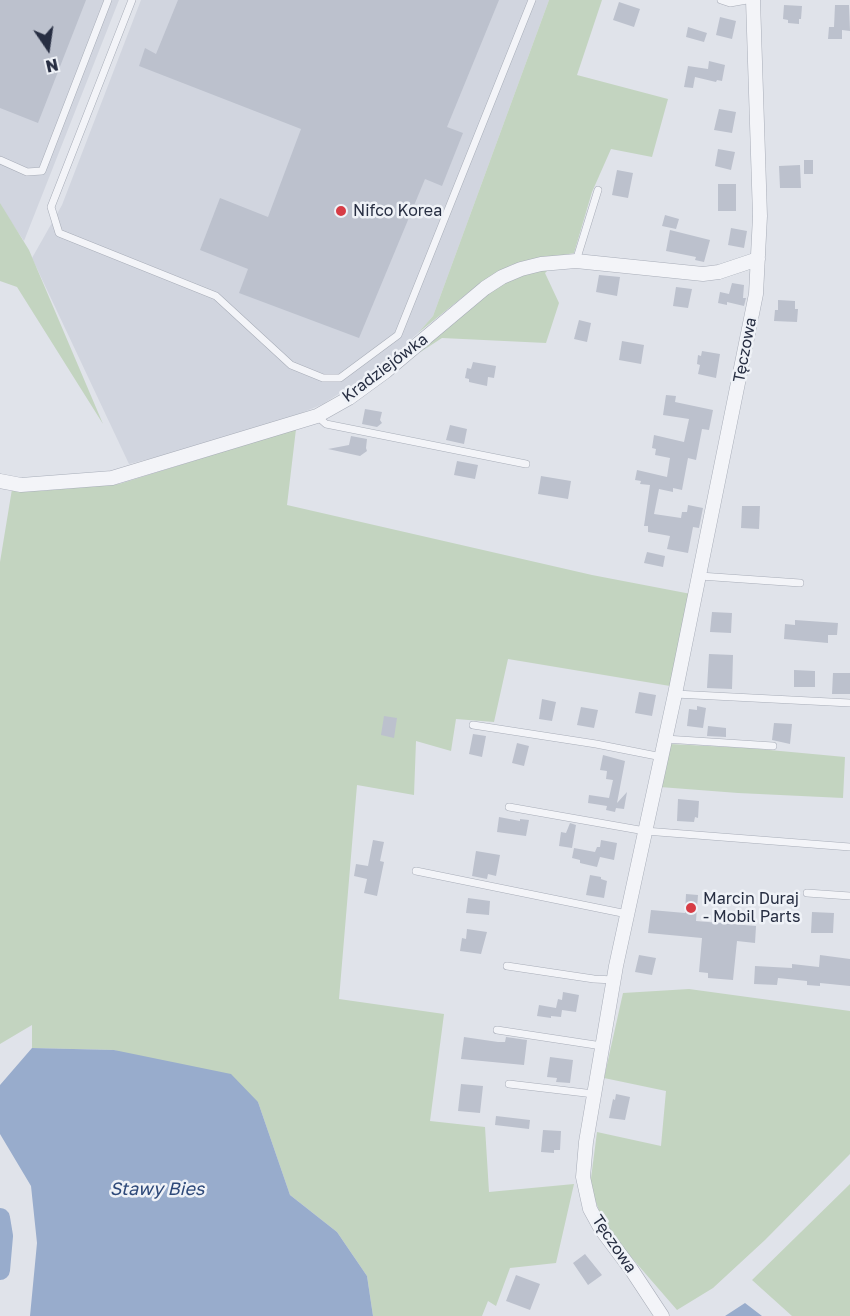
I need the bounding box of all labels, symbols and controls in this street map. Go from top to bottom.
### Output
north arrow [18,18,78,78]
text: N [44,54,60,77]
place label: Nifco Korea [353,201,442,221]
marker: Nifco Korea [334,204,348,218]
street label: Tęczowa [729,316,761,384]
street label: Kradziejówka [338,330,432,406]
place label: Marcin Duraj - Mobil Parts [703,889,800,927]
marker: Marcin Duraj - Mobil Parts [684,901,698,915]
water label: Stawy Bies [110,1178,204,1200]
street label: Tęczowa [588,1211,640,1277]

